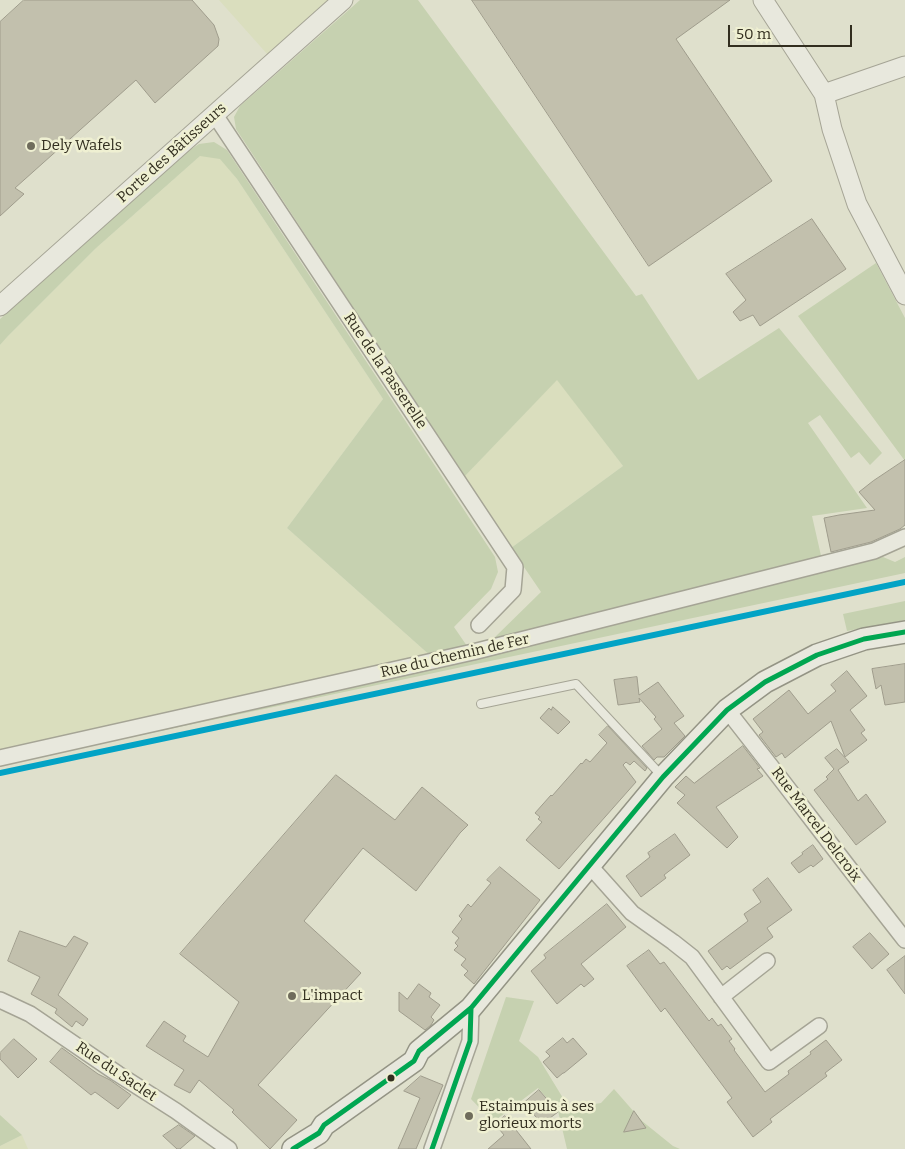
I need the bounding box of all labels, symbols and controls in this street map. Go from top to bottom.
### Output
scale bar [730,15,854,47]
text: 50 m [736,25,771,43]
street label: Porte des Bâtisseurs [114,99,230,207]
place label: Dely Wafels [41,137,122,155]
marker: Dely Wafels [25,140,37,152]
street label: Rue de la Passerelle [339,310,431,432]
street label: Rue du Chemin de Fer [379,630,531,682]
street label: Rue Marcel Delcroix [767,764,865,886]
place label: L'impact [302,987,363,1005]
marker: L'impact [286,990,298,1002]
street label: Rue du Saclet [72,1038,160,1106]
unlabelled marker [386,1073,396,1083]
place label: Estaimpuis à ses glorieux morts [479,1098,594,1133]
marker: Estaimpuis à ses glorieux morts [463,1110,475,1122]

